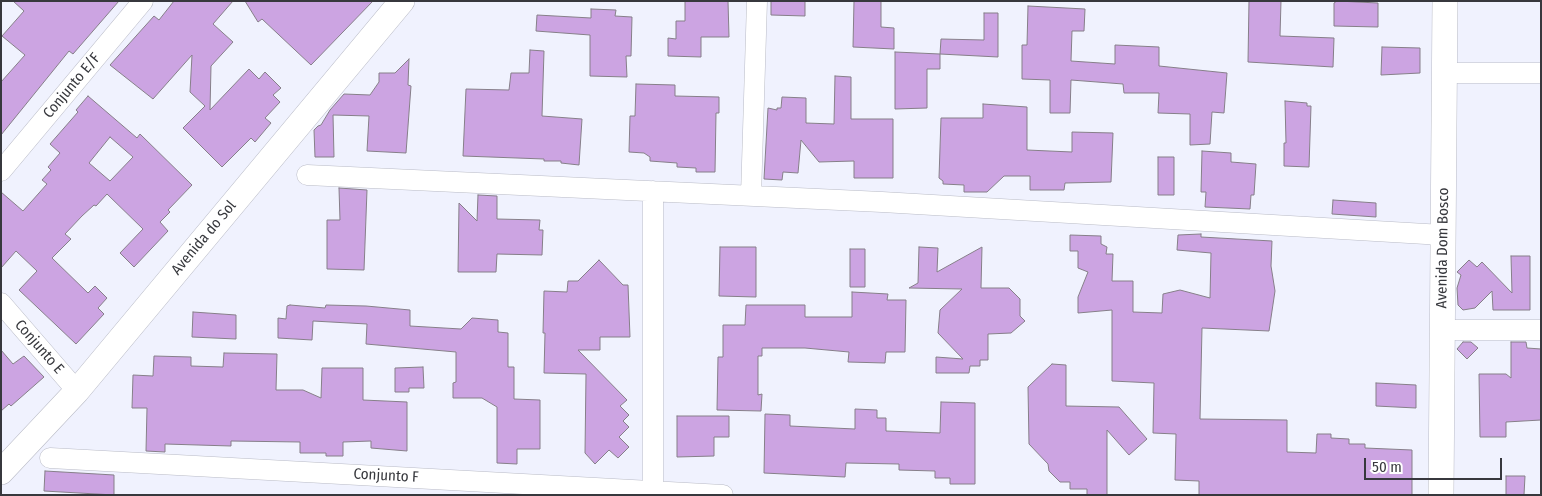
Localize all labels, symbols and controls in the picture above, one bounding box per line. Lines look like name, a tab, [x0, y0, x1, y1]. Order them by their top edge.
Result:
street label: Conjunto E/F	[40, 50, 104, 122]
street label: Avenida Dom Bosco	[1433, 187, 1453, 309]
street label: Avenida do Sol	[168, 197, 240, 279]
street label: Conjunto E	[11, 316, 67, 378]
scale bar	[1367, 448, 1504, 480]
text: 50 m	[1372, 458, 1402, 476]
street label: Conjunto F	[353, 465, 419, 487]

